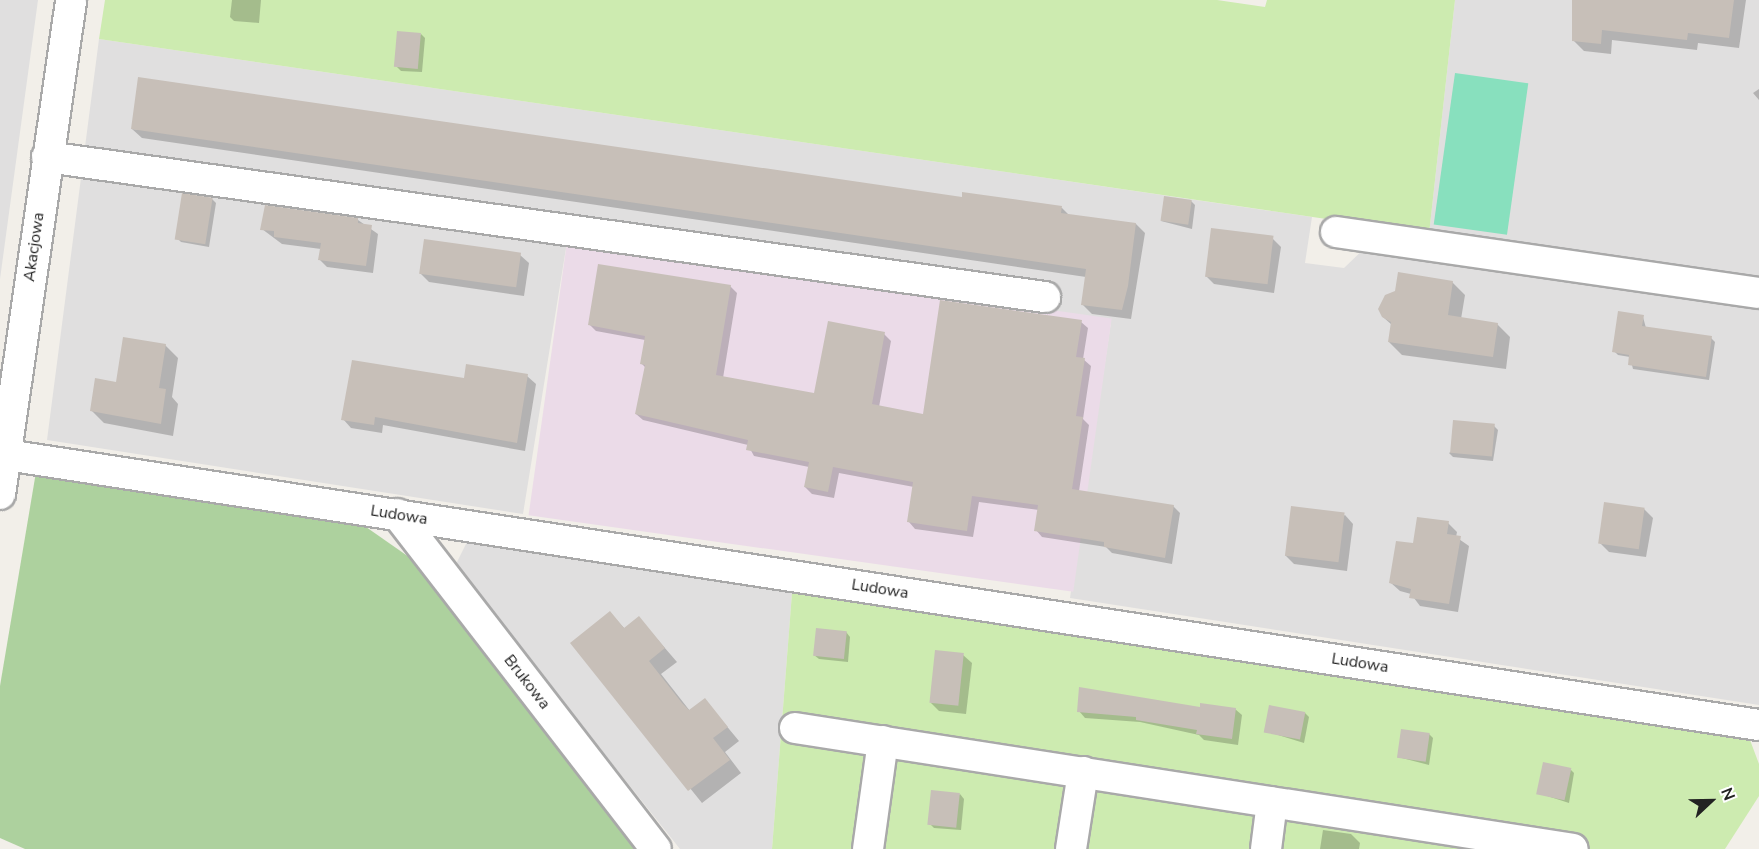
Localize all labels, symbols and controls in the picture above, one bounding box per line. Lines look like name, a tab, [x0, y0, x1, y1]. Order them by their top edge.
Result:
street label: Akacjowa	[20, 211, 48, 283]
street label: Ludowa	[369, 501, 429, 529]
street label: Ludowa	[850, 575, 910, 603]
street label: Ludowa	[1330, 649, 1390, 677]
street label: Brukowa	[500, 651, 554, 713]
north arrow	[1681, 771, 1741, 831]
text: N	[1715, 785, 1740, 804]

